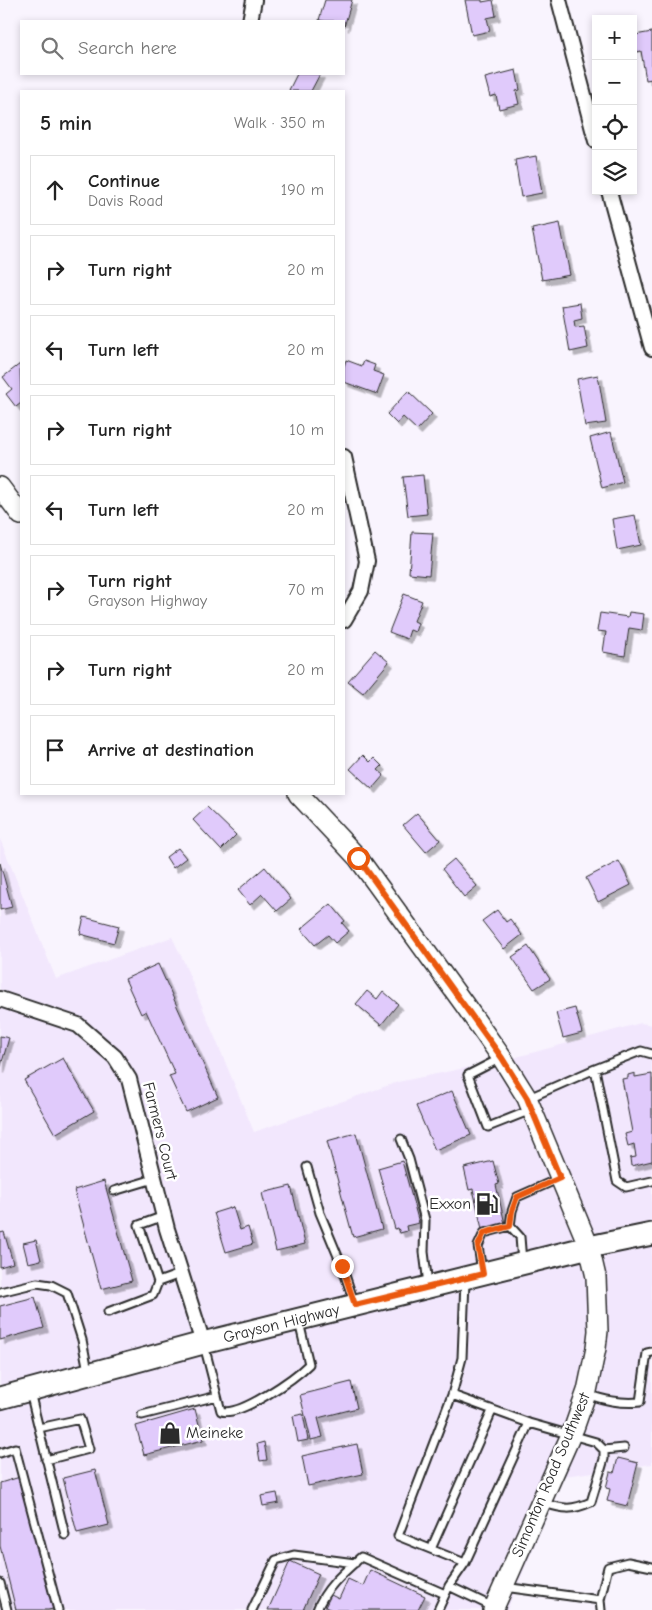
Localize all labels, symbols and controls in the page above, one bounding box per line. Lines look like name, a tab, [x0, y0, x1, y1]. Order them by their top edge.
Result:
map controls	[592, 15, 637, 195]
button: +	[592, 15, 637, 60]
search box	[20, 20, 345, 75]
icon: search	[38, 34, 66, 62]
text: Search here	[78, 37, 177, 59]
button: −	[592, 60, 637, 105]
button: locate	[592, 105, 637, 150]
text: 5 min	[40, 111, 92, 135]
text: Walk · 350 m	[234, 114, 325, 132]
button: layers	[592, 150, 637, 195]
text: Continue	[88, 170, 160, 192]
icon: ahead	[41, 176, 69, 204]
text: 190 m	[281, 181, 324, 199]
text: Davis Road	[88, 192, 163, 210]
icon: right	[41, 256, 69, 284]
text: Turn right	[88, 259, 172, 281]
text: 20 m	[287, 261, 324, 279]
icon: left	[41, 336, 69, 364]
text: Turn left	[88, 339, 159, 361]
text: 20 m	[287, 341, 324, 359]
icon: right	[41, 416, 69, 444]
text: Turn right	[88, 419, 172, 441]
text: 10 m	[289, 421, 324, 439]
icon: left	[41, 496, 69, 524]
text: Turn left	[88, 499, 159, 521]
text: 20 m	[287, 501, 324, 519]
text: Turn right	[88, 570, 172, 592]
icon: right	[41, 576, 69, 604]
text: 70 m	[288, 581, 324, 599]
text: Grayson Highway	[88, 592, 207, 610]
icon: right	[41, 656, 69, 684]
text: Turn right	[88, 659, 172, 681]
text: 20 m	[287, 661, 324, 679]
icon: arrive	[41, 736, 69, 764]
text: Arrive at destination	[88, 739, 254, 761]
route start	[347, 847, 370, 870]
street label: Farmers Court	[139, 1080, 181, 1182]
fuel station icon: Exxon	[474, 1191, 500, 1217]
place label: Exxon	[429, 1195, 471, 1213]
route end	[331, 1255, 354, 1278]
street label: Grayson Highway	[221, 1300, 342, 1347]
street label: Simonton Road Southwest	[508, 1390, 594, 1560]
shop icon: Meineke	[157, 1420, 183, 1446]
place label: Meineke	[186, 1424, 243, 1442]

